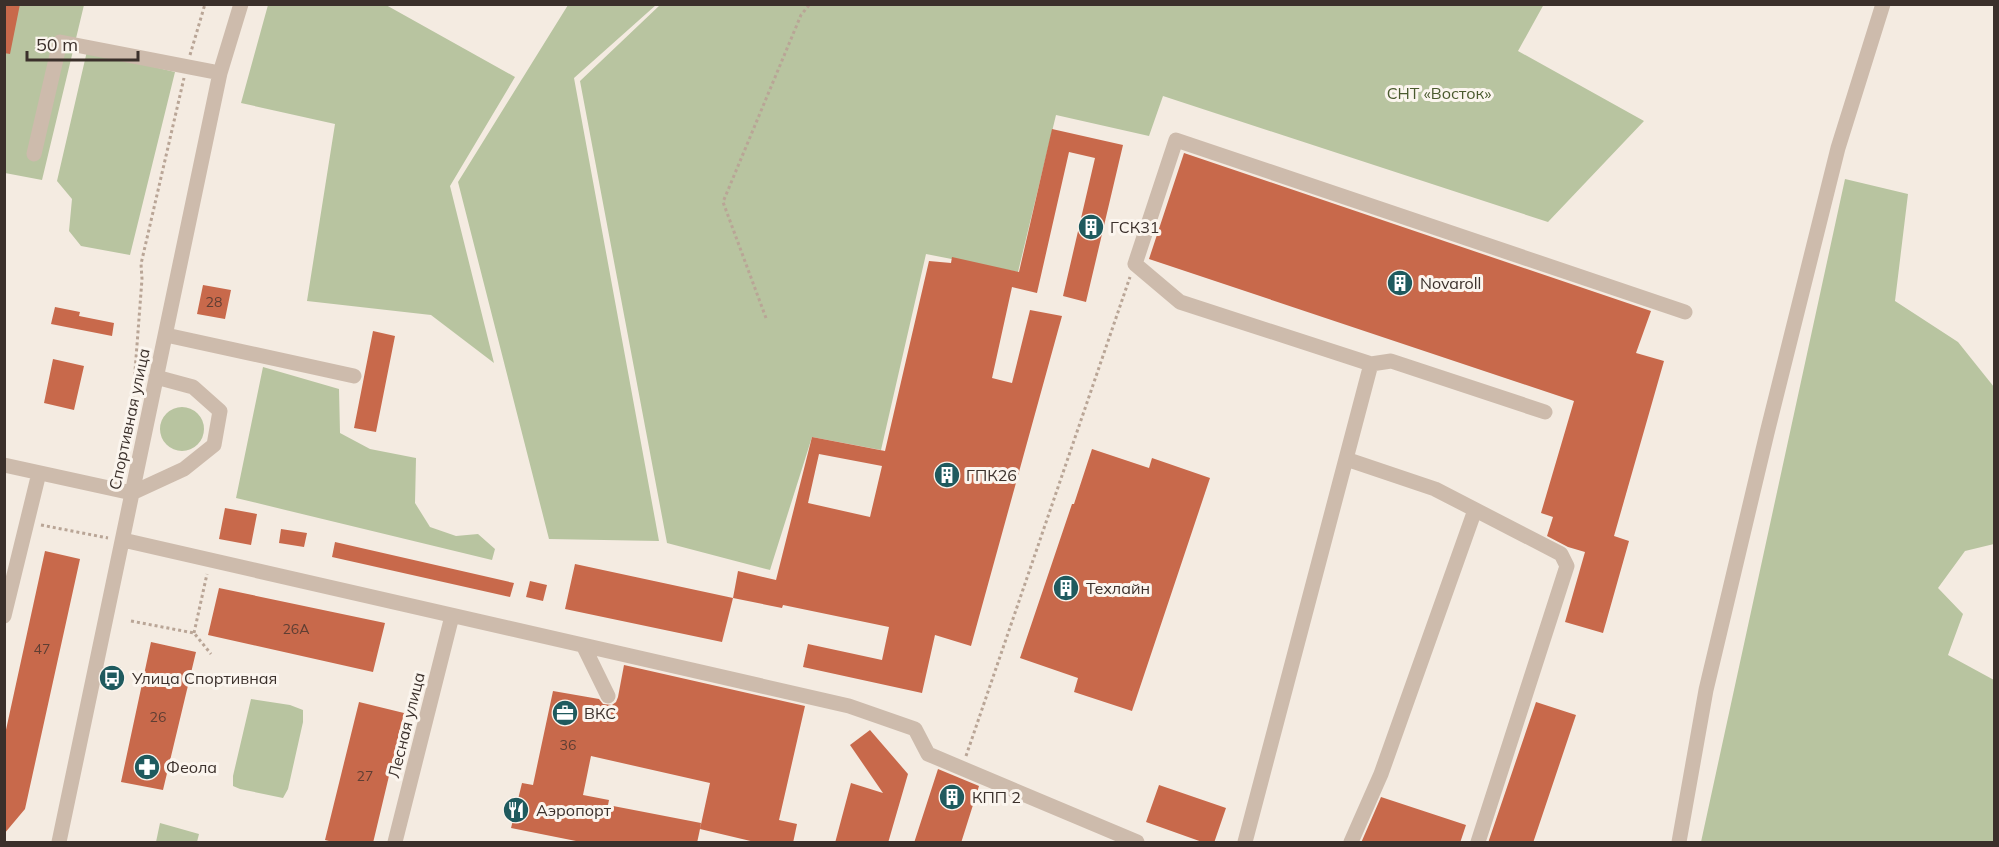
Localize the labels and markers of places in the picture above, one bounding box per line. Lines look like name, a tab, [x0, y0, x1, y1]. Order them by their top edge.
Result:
building icon: ГСК31	[1076, 212, 1106, 242]
place label: ГСК31	[1110, 217, 1159, 237]
building icon: Novaroll	[1385, 268, 1415, 298]
place label: Novaroll	[1420, 273, 1481, 293]
building icon: ГПК26	[932, 460, 962, 490]
place label: ГПК26	[966, 465, 1017, 485]
building icon: Техлайн	[1051, 573, 1081, 603]
place label: Техлайн	[1086, 578, 1150, 598]
bus stop icon: Улица Спортивная	[97, 663, 127, 693]
place label: Улица Спортивная	[131, 668, 277, 688]
office icon: ВКС	[550, 698, 580, 728]
place label: ВКС	[584, 703, 616, 723]
pharmacy icon: Феола	[132, 752, 162, 782]
place label: Феола	[166, 757, 217, 777]
building icon: КПП 2	[937, 782, 967, 812]
place label: КПП 2	[972, 787, 1021, 807]
restaurant icon: Аэропорт	[501, 795, 531, 825]
place label: Аэропорт	[536, 800, 612, 820]

